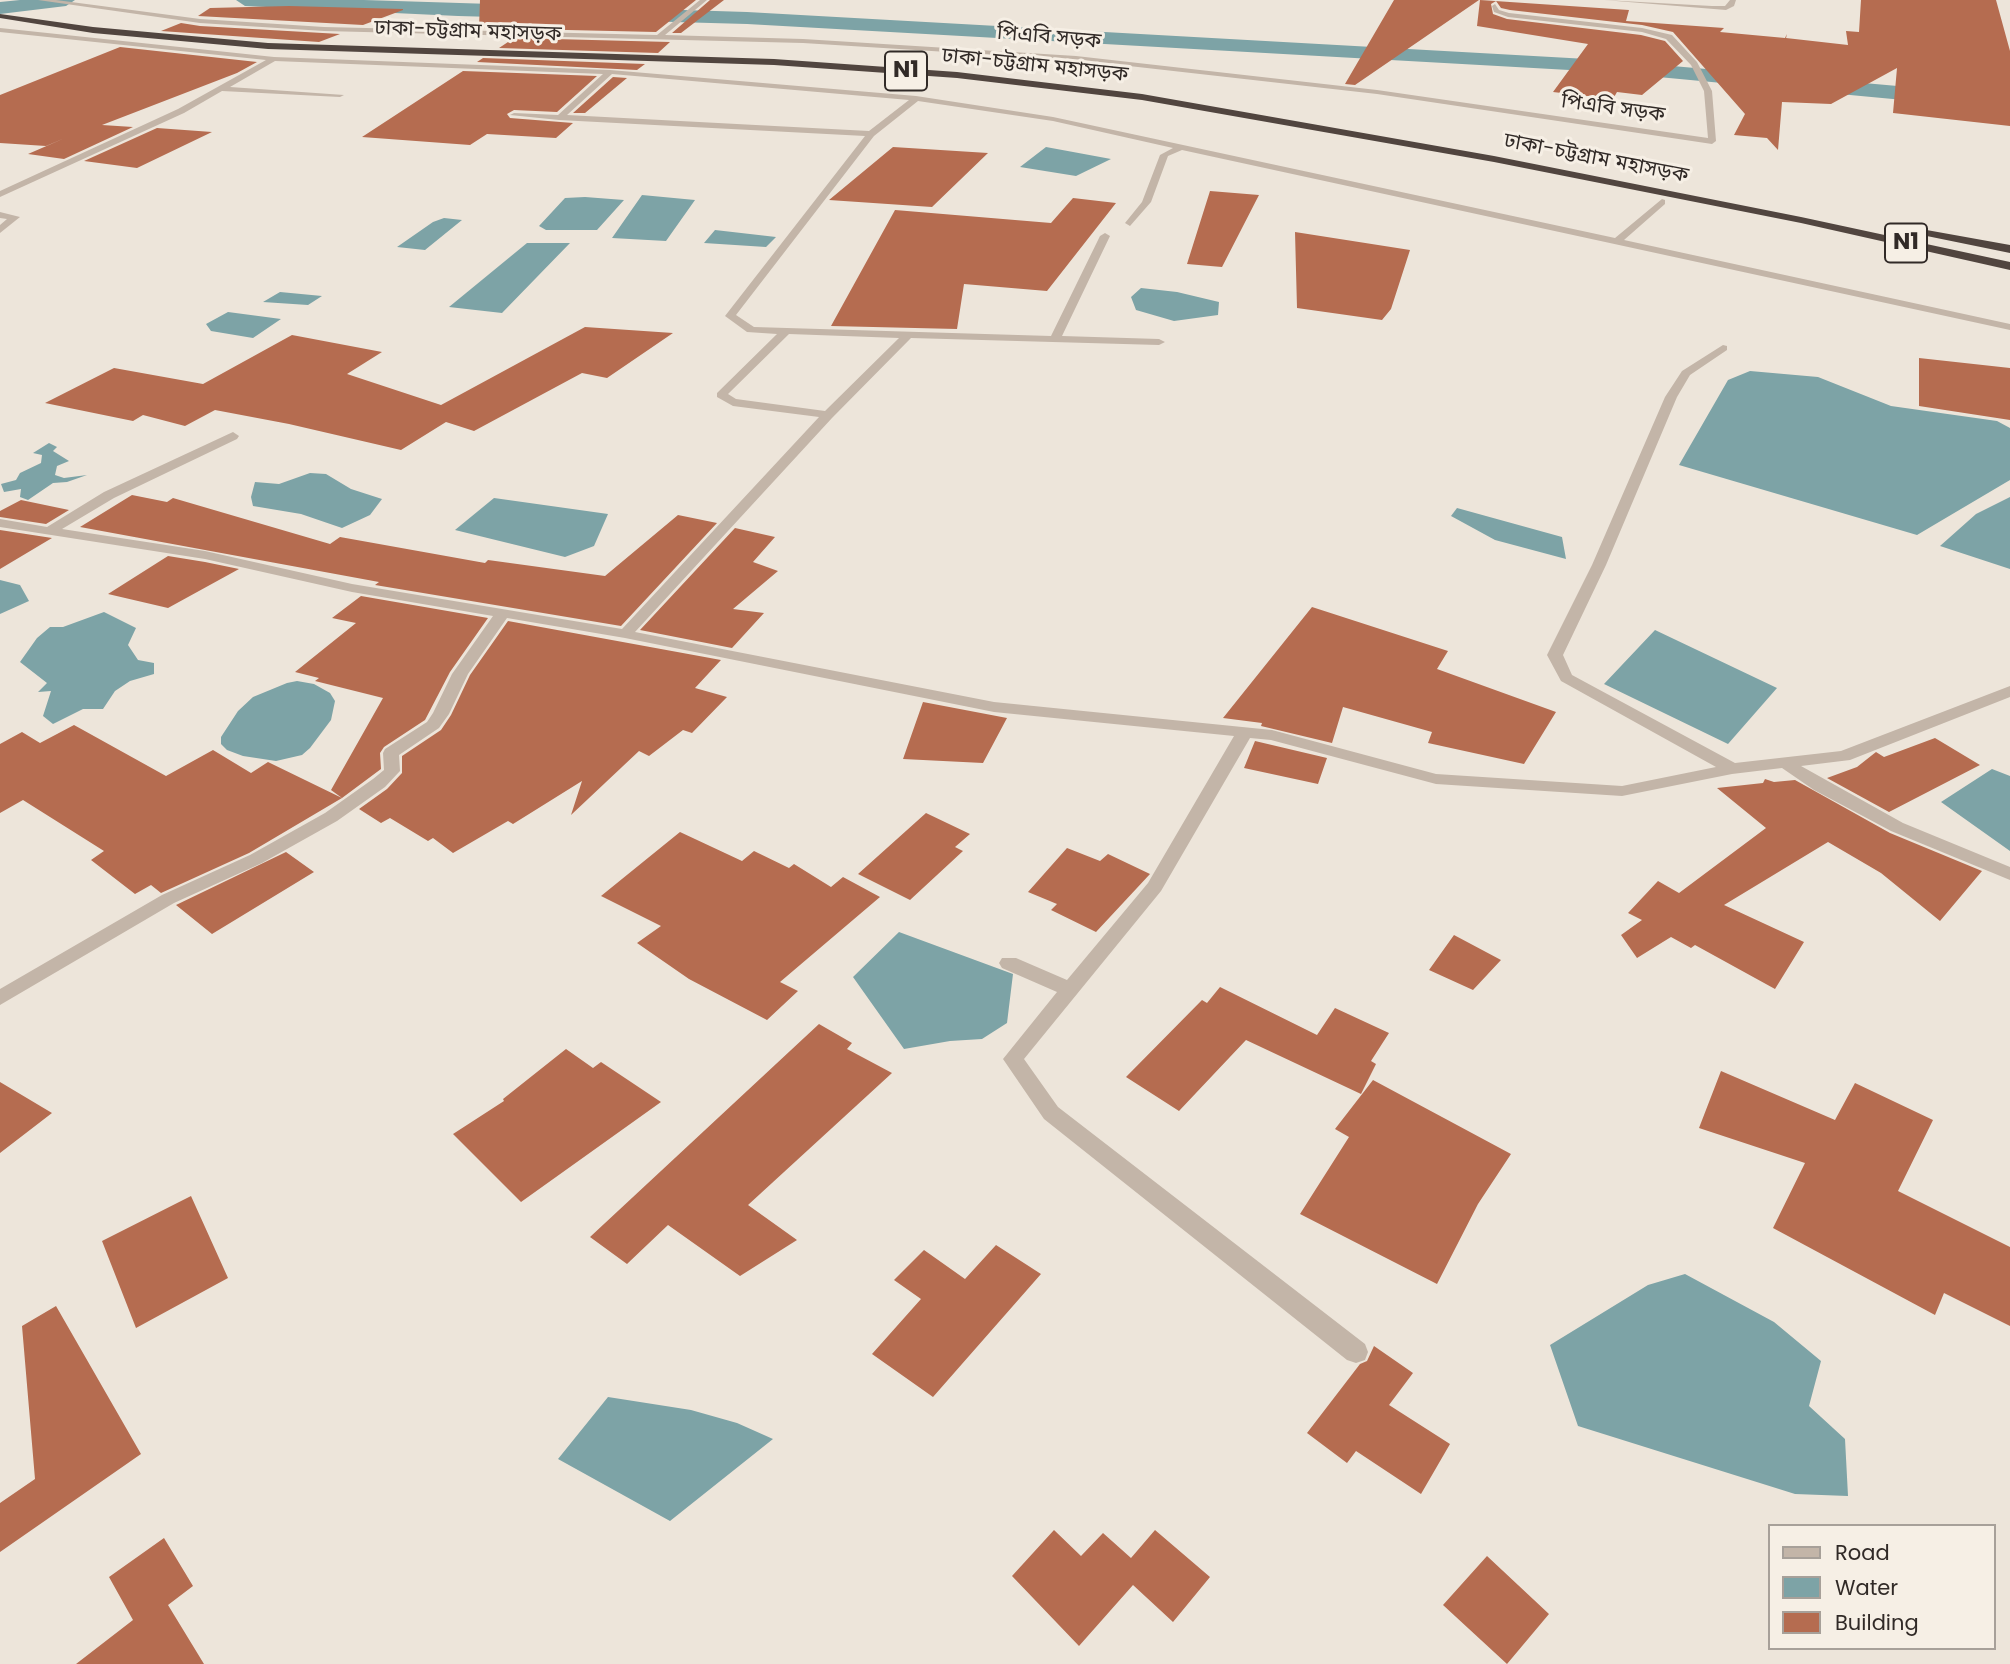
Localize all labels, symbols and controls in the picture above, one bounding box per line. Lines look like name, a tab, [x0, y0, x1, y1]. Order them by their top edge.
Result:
street label: ঢাকা-চট্টগ্রাম মহাসড়ক	[374, 16, 562, 48]
street label: পিএবি সড়ক	[996, 21, 1102, 55]
street label: ঢাকা-চট্টগ্রাম মহাসড়ক	[940, 44, 1130, 88]
road number: N1	[885, 52, 927, 90]
street label: পিএবি সড়ক	[1559, 89, 1667, 129]
street label: ঢাকা-চট্টগ্রাম মহাসড়ক	[1502, 129, 1690, 189]
road number: N1	[1885, 224, 1927, 262]
legend	[1769, 1524, 1996, 1650]
text: Road	[1835, 1538, 1890, 1567]
text: Water	[1835, 1573, 1898, 1602]
text: Building	[1835, 1608, 1919, 1637]

